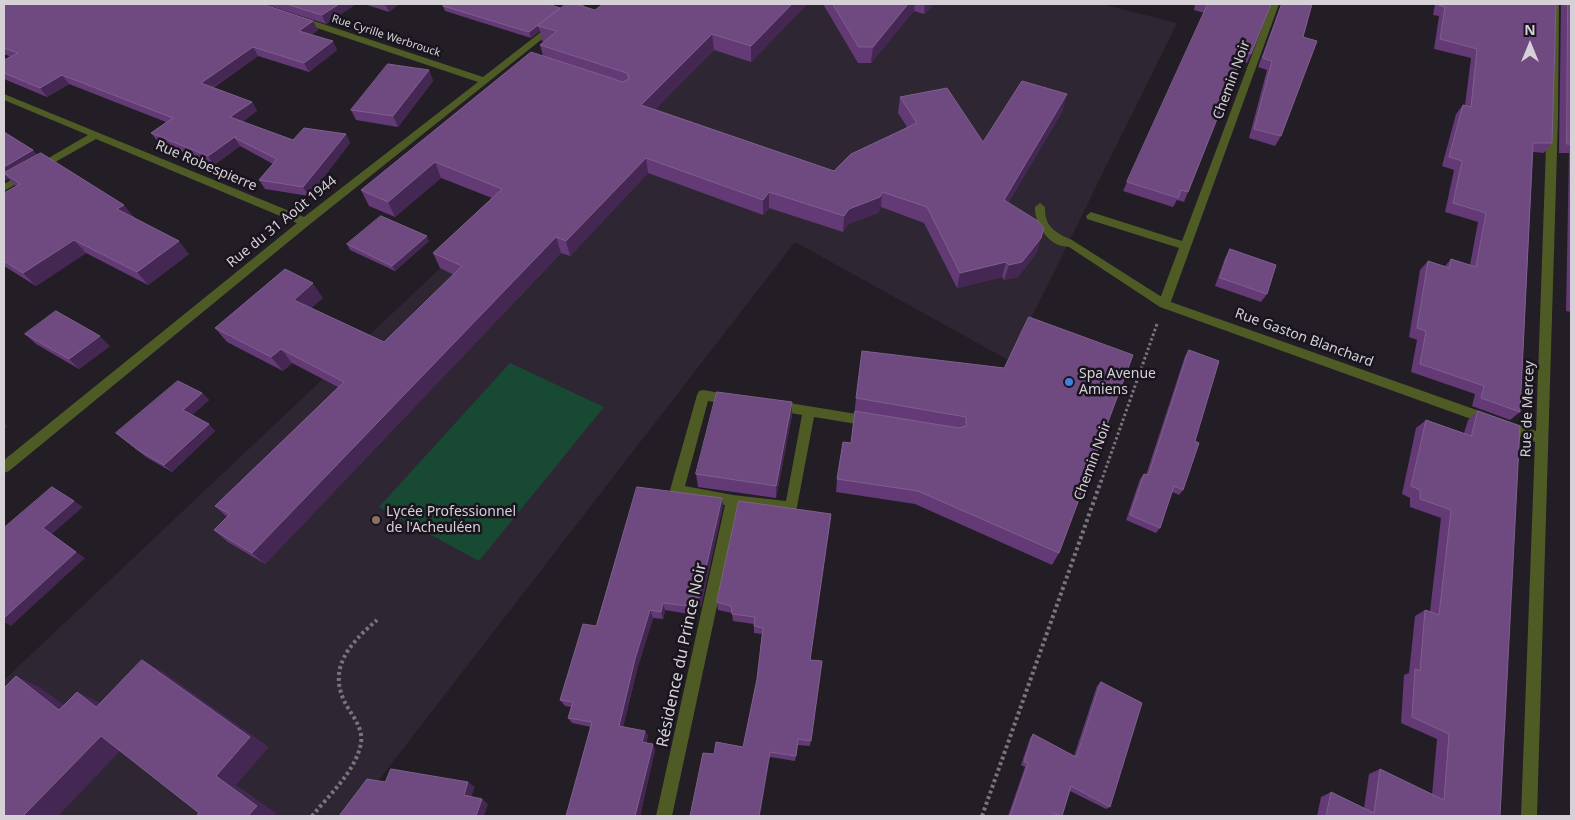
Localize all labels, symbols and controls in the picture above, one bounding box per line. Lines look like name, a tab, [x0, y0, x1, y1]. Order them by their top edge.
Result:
street label: Rue Cyrille Werbrouck	[330, 12, 442, 60]
north arrow	[1505, 20, 1555, 70]
text: N	[1524, 20, 1536, 39]
street label: Chemin Noir	[1210, 38, 1254, 122]
street label: Rue Robespierre	[153, 137, 259, 195]
street label: Rue du 31 Août 1944	[224, 173, 340, 271]
street label: Rue Gaston Blanchard	[1233, 305, 1375, 371]
street label: Rue de Mercey	[1518, 360, 1538, 458]
place label: Spa Avenue Amiens	[1079, 366, 1156, 398]
marker: Spa Avenue Amiens	[1063, 376, 1075, 388]
street label: Chemin Noir	[1071, 419, 1115, 503]
place label: Lycée Professionnel de l'Acheuléen	[386, 504, 516, 536]
marker: Lycée Professionnel de l'Acheuléen	[370, 514, 382, 526]
street label: Résidence du Prince Noir	[653, 561, 711, 749]

